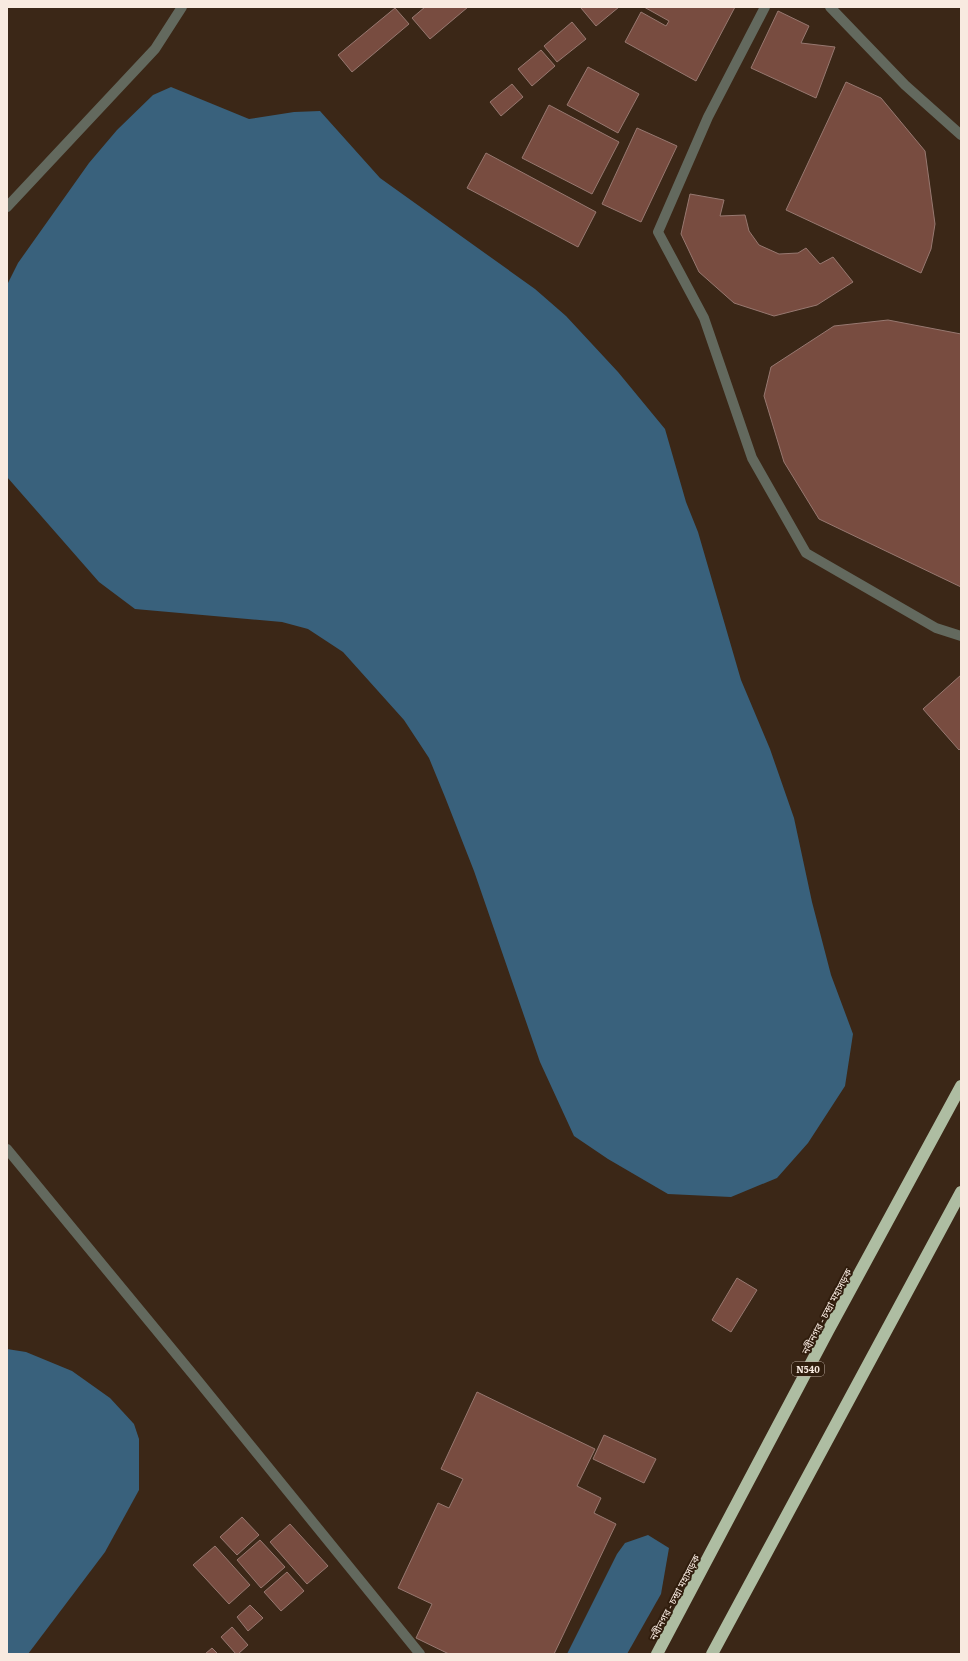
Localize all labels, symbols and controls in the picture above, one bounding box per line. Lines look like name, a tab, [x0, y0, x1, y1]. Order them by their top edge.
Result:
street label: নবীনগর - চন্দ্রা মহাসড়ক	[797, 1265, 855, 1357]
road number: N540	[792, 1362, 824, 1376]
street label: নবীনগর - চন্দ্রা মহাসড়ক	[645, 1551, 703, 1643]

